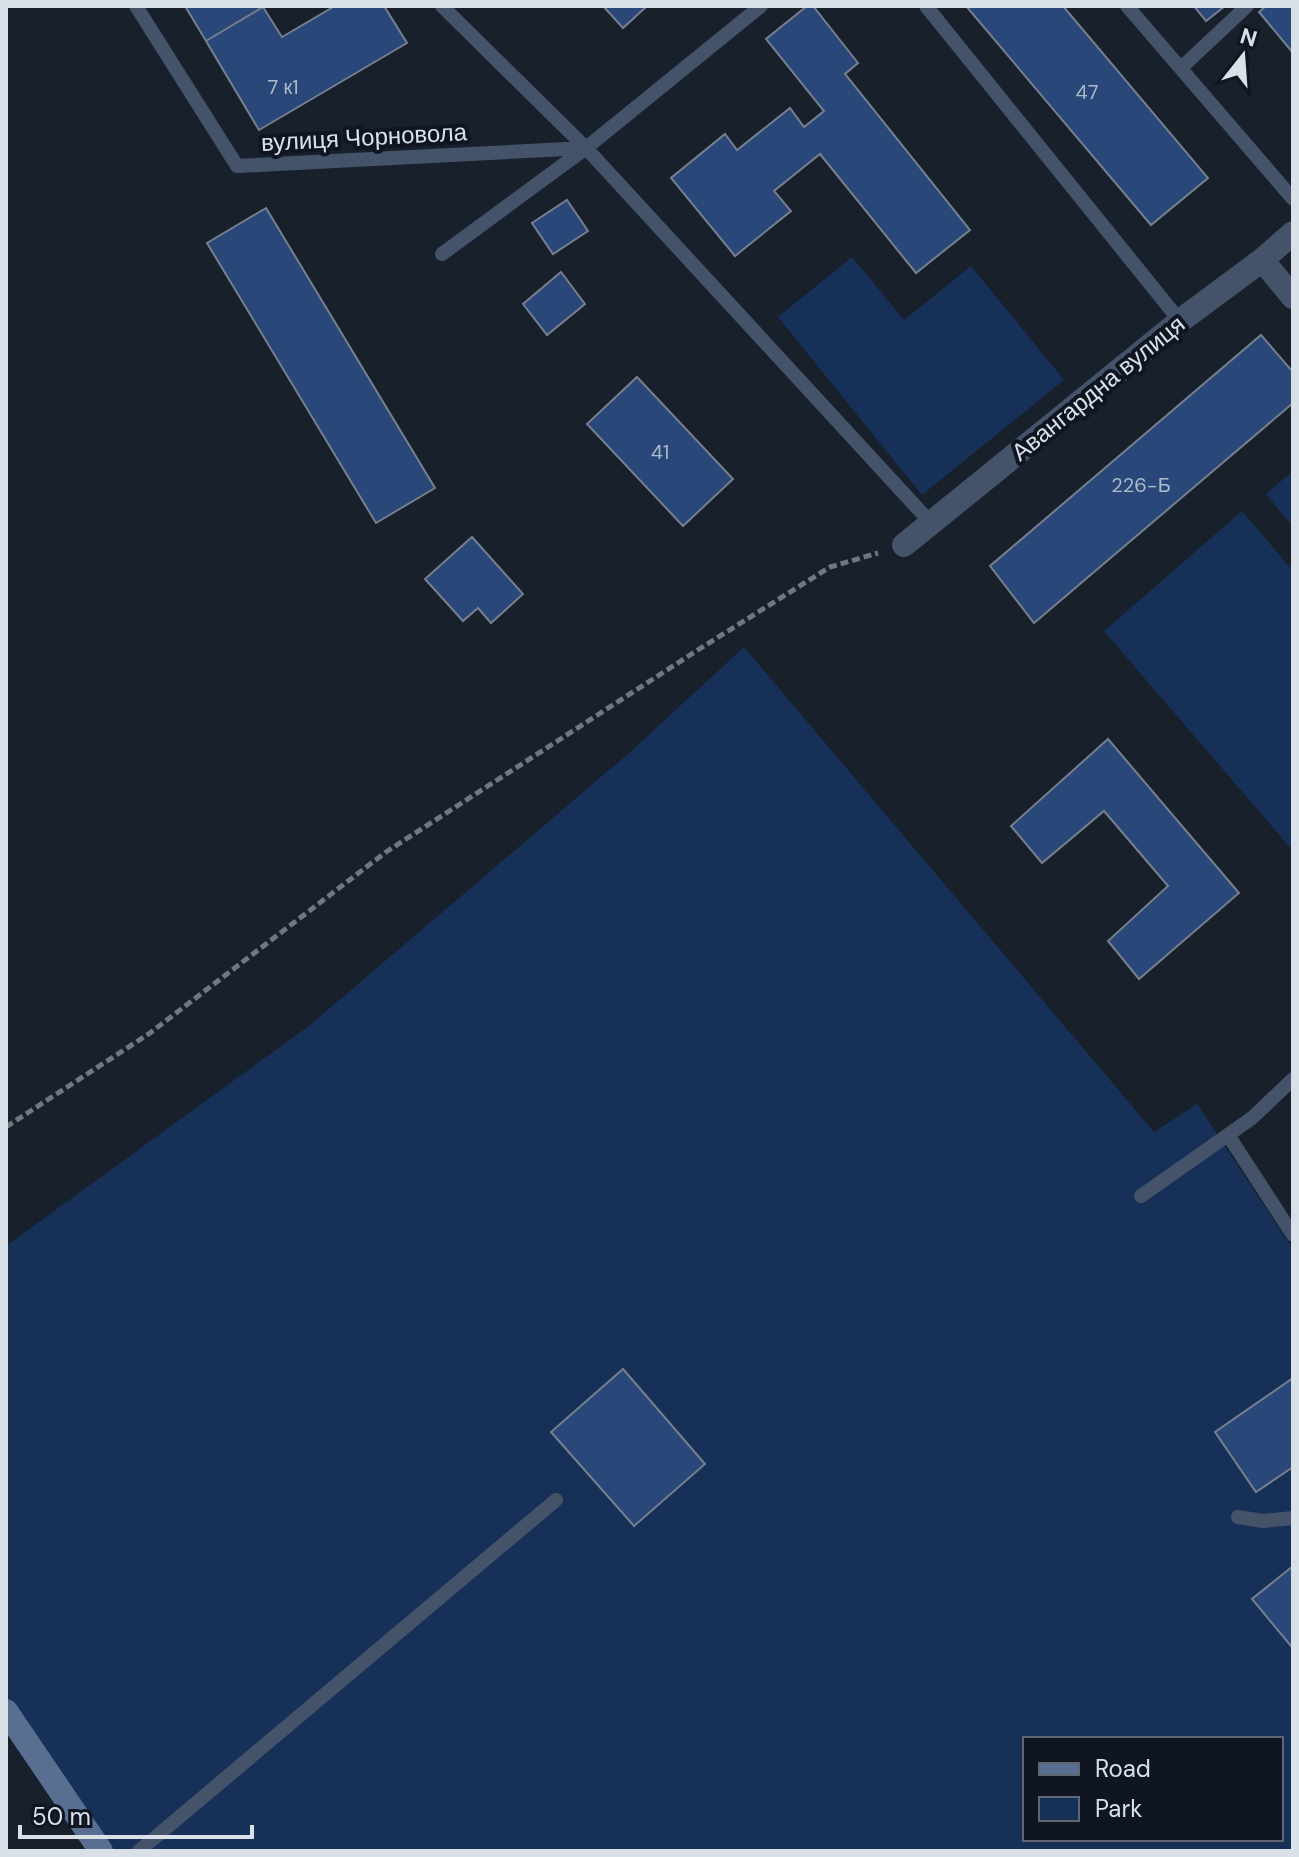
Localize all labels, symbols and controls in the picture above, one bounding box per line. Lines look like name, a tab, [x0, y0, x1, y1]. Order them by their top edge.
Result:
north arrow	[1203, 16, 1283, 96]
text: N	[1237, 21, 1261, 54]
house number: 7 к1	[268, 74, 299, 100]
house number: 47	[1076, 79, 1098, 105]
street label: вулиця Чорновола	[260, 116, 468, 158]
street label: Авангардна вулиця	[1005, 309, 1191, 467]
house number: 41	[651, 439, 669, 465]
house number: 226-Б	[1111, 472, 1171, 498]
legend	[1023, 1737, 1283, 1841]
text: Road	[1095, 1753, 1151, 1784]
scale bar	[20, 1789, 252, 1839]
text: Park	[1095, 1793, 1142, 1824]
text: 50 m	[32, 1801, 91, 1832]

